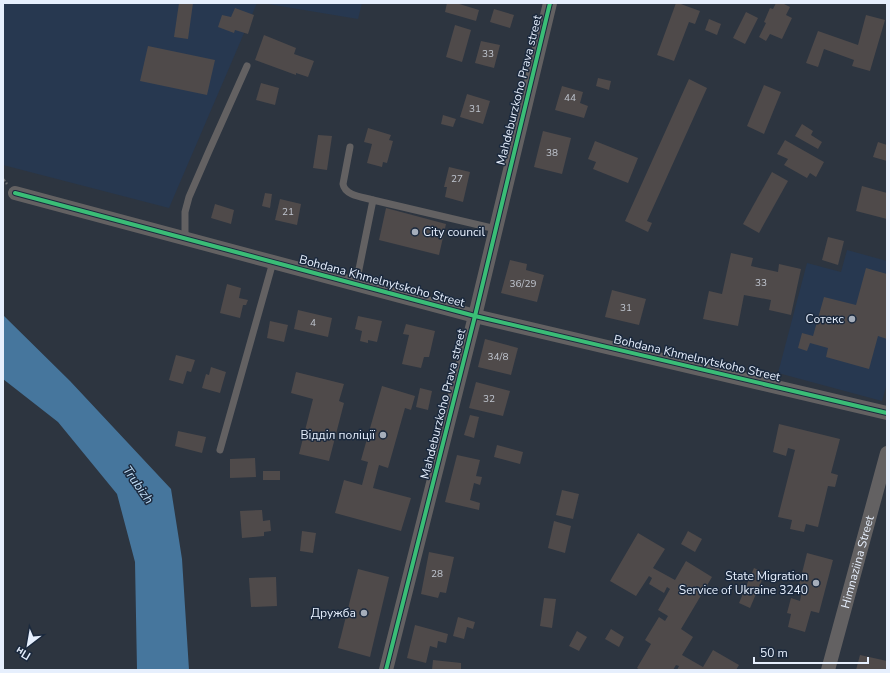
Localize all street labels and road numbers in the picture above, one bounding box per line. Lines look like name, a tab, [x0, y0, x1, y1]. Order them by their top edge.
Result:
street label: Mahdeburzkoho Prava street	[493, 13, 546, 167]
street label: Bohdana Khmelnytskoho Street	[298, 251, 467, 311]
street label: Mahdeburzkoho Prava street	[417, 327, 470, 481]
street label: Bohdana Khmelnytskoho Street	[612, 331, 783, 385]
street label: Himnaziina Street	[837, 513, 878, 610]

